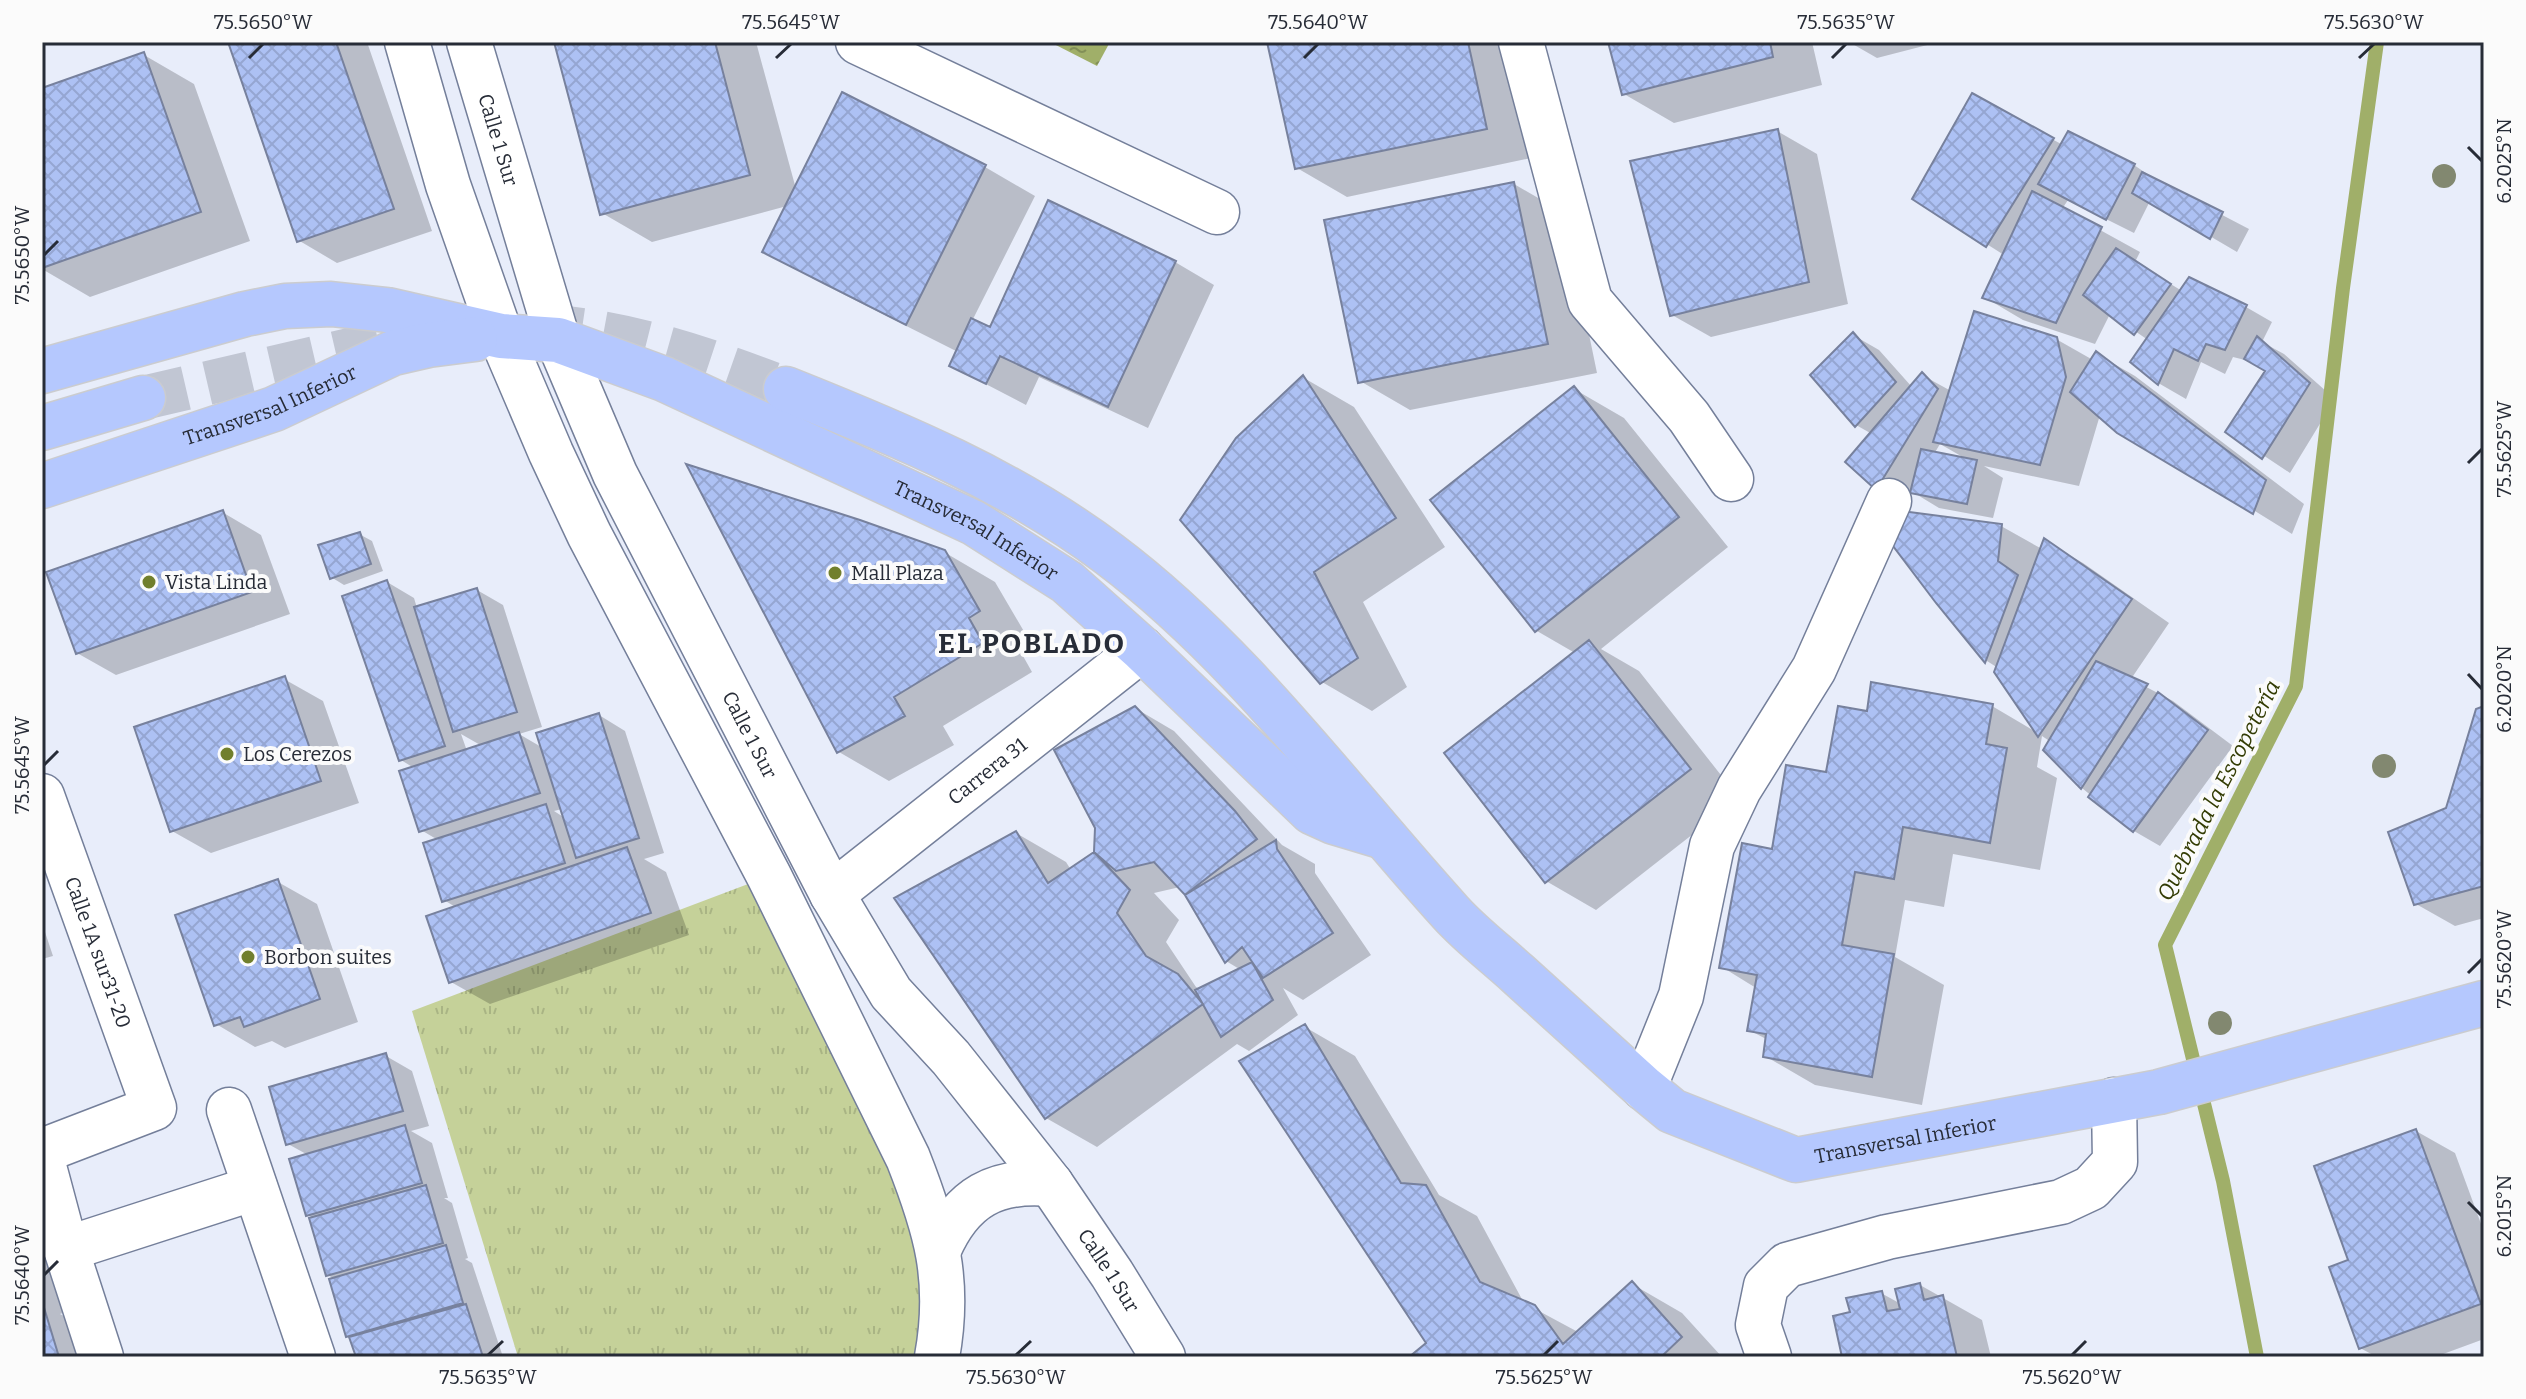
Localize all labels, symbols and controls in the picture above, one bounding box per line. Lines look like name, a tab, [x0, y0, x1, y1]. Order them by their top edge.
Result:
text: 75.5650°W	[214, 10, 313, 34]
text: 75.5645°W	[742, 10, 841, 34]
text: 75.5640°W	[1268, 10, 1369, 34]
text: 75.5635°W	[1797, 10, 1895, 34]
text: 75.5630°W	[2324, 10, 2424, 34]
street label: Calle 1 Sur	[473, 91, 523, 189]
text: 6.2025°N	[2492, 118, 2516, 204]
text: 75.5650°W	[10, 205, 34, 304]
street label: Transversal Inferior	[180, 360, 361, 450]
text: 75.5625°W	[2492, 400, 2516, 497]
street label: Transversal Inferior	[890, 475, 1063, 585]
place label: Mall Plaza	[851, 561, 944, 585]
marker: Mall Plaza	[826, 564, 844, 582]
place label: Vista Linda	[165, 570, 267, 594]
marker: Vista Linda	[140, 573, 158, 591]
district label: EL POBLADO	[938, 627, 1126, 660]
text: 6.2020°N	[2492, 645, 2516, 733]
water label: Quebrada la Escopetería	[2151, 675, 2286, 905]
street label: Calle 1 Sur	[717, 687, 782, 782]
text: 75.5645°W	[10, 715, 34, 814]
street label: Carrera 31	[943, 733, 1032, 810]
place label: Los Cerezos	[243, 742, 352, 766]
marker: Los Cerezos	[218, 745, 236, 763]
street label: Calle 1A sur31-20	[60, 873, 136, 1031]
text: 75.5620°W	[2492, 909, 2516, 1009]
place label: Borbon suites	[264, 945, 392, 969]
marker: Borbon suites	[239, 948, 257, 966]
street label: Transversal Inferior	[1812, 1111, 1998, 1168]
text: 6.2015°N	[2492, 1174, 2516, 1257]
text: 75.5640°W	[10, 1224, 34, 1325]
street label: Calle 1 Sur	[1073, 1224, 1145, 1317]
text: 75.5635°W	[439, 1365, 537, 1389]
text: 75.5630°W	[966, 1365, 1066, 1389]
text: 75.5625°W	[1496, 1365, 1593, 1389]
text: 75.5620°W	[2022, 1365, 2122, 1389]

